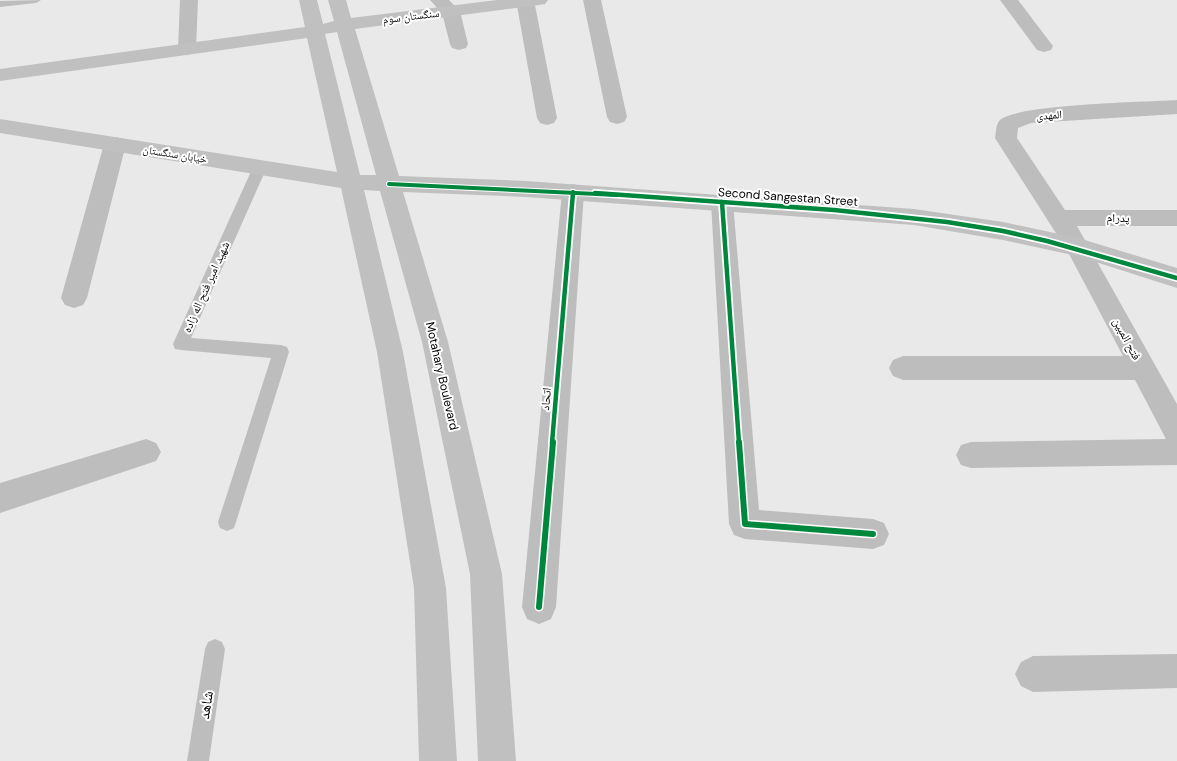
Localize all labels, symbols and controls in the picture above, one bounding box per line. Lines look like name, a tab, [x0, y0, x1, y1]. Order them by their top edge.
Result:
street label: سنگستان سوم	[382, 6, 440, 26]
street label: المهدی	[1036, 107, 1062, 123]
street label: خیابان سنگستان	[142, 142, 208, 166]
street label: Second Sangestan Street	[718, 184, 859, 210]
street label: پدرام	[1106, 210, 1130, 226]
street label: شهید امیر فتح اله زاده	[179, 239, 233, 335]
street label: فتح المبین	[1109, 315, 1145, 363]
street label: Motahary Boulevard	[422, 320, 462, 432]
street label: اتحاد	[537, 387, 555, 411]
street label: شاهد	[194, 689, 218, 721]

